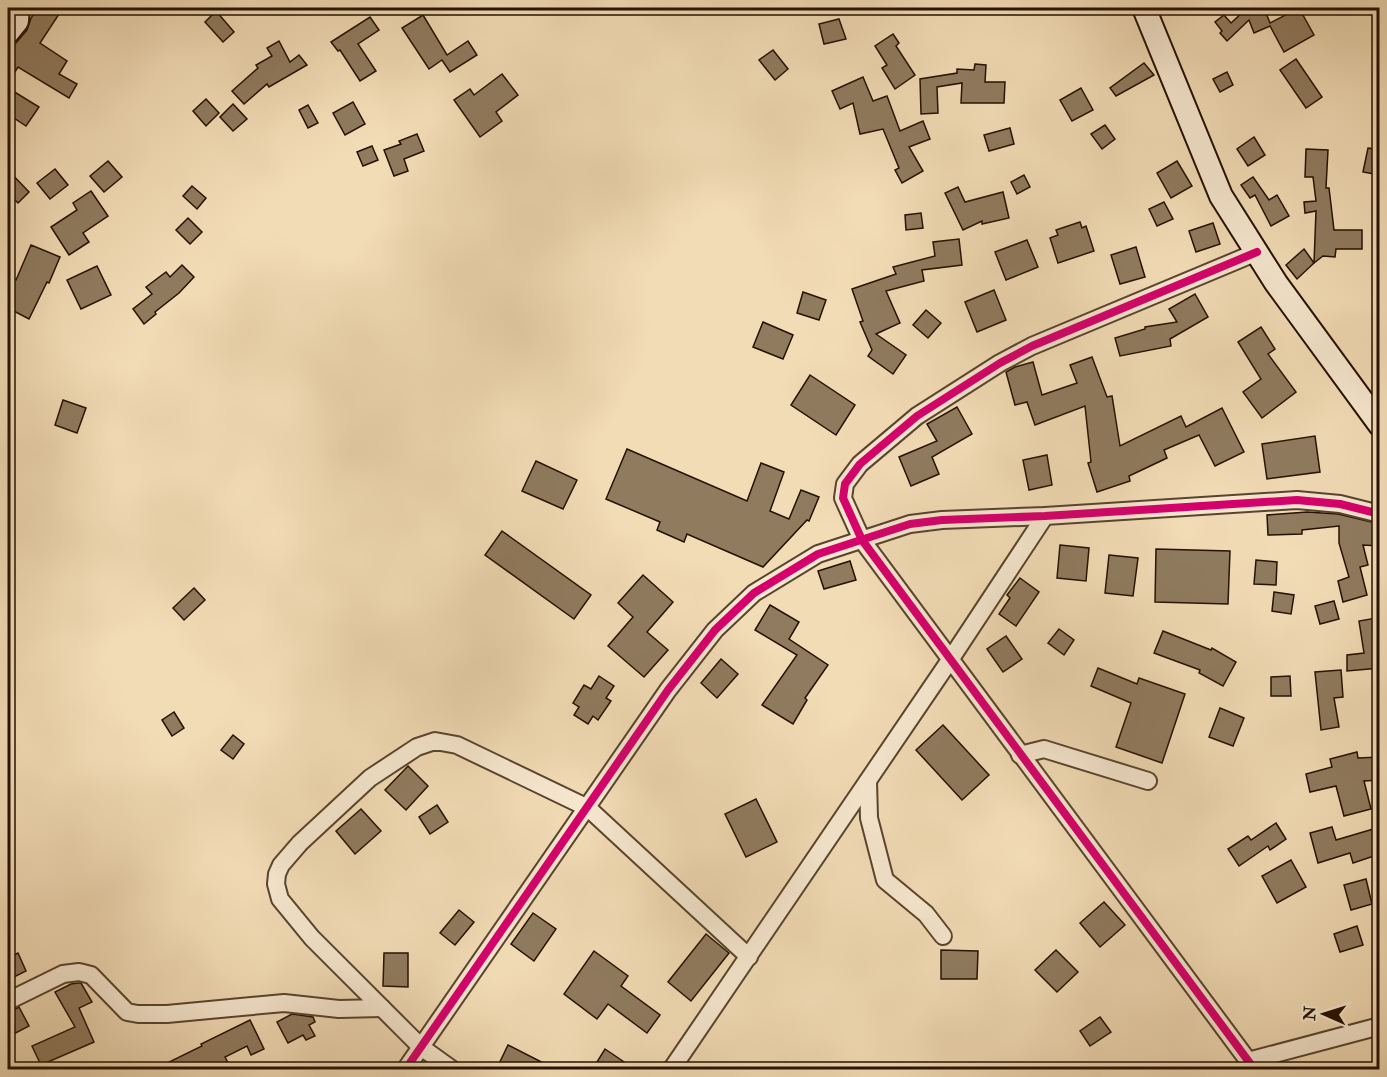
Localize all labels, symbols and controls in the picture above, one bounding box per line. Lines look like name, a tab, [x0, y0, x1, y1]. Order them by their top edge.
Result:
north arrow	[1294, 984, 1354, 1044]
text: N	[1300, 1005, 1320, 1022]

